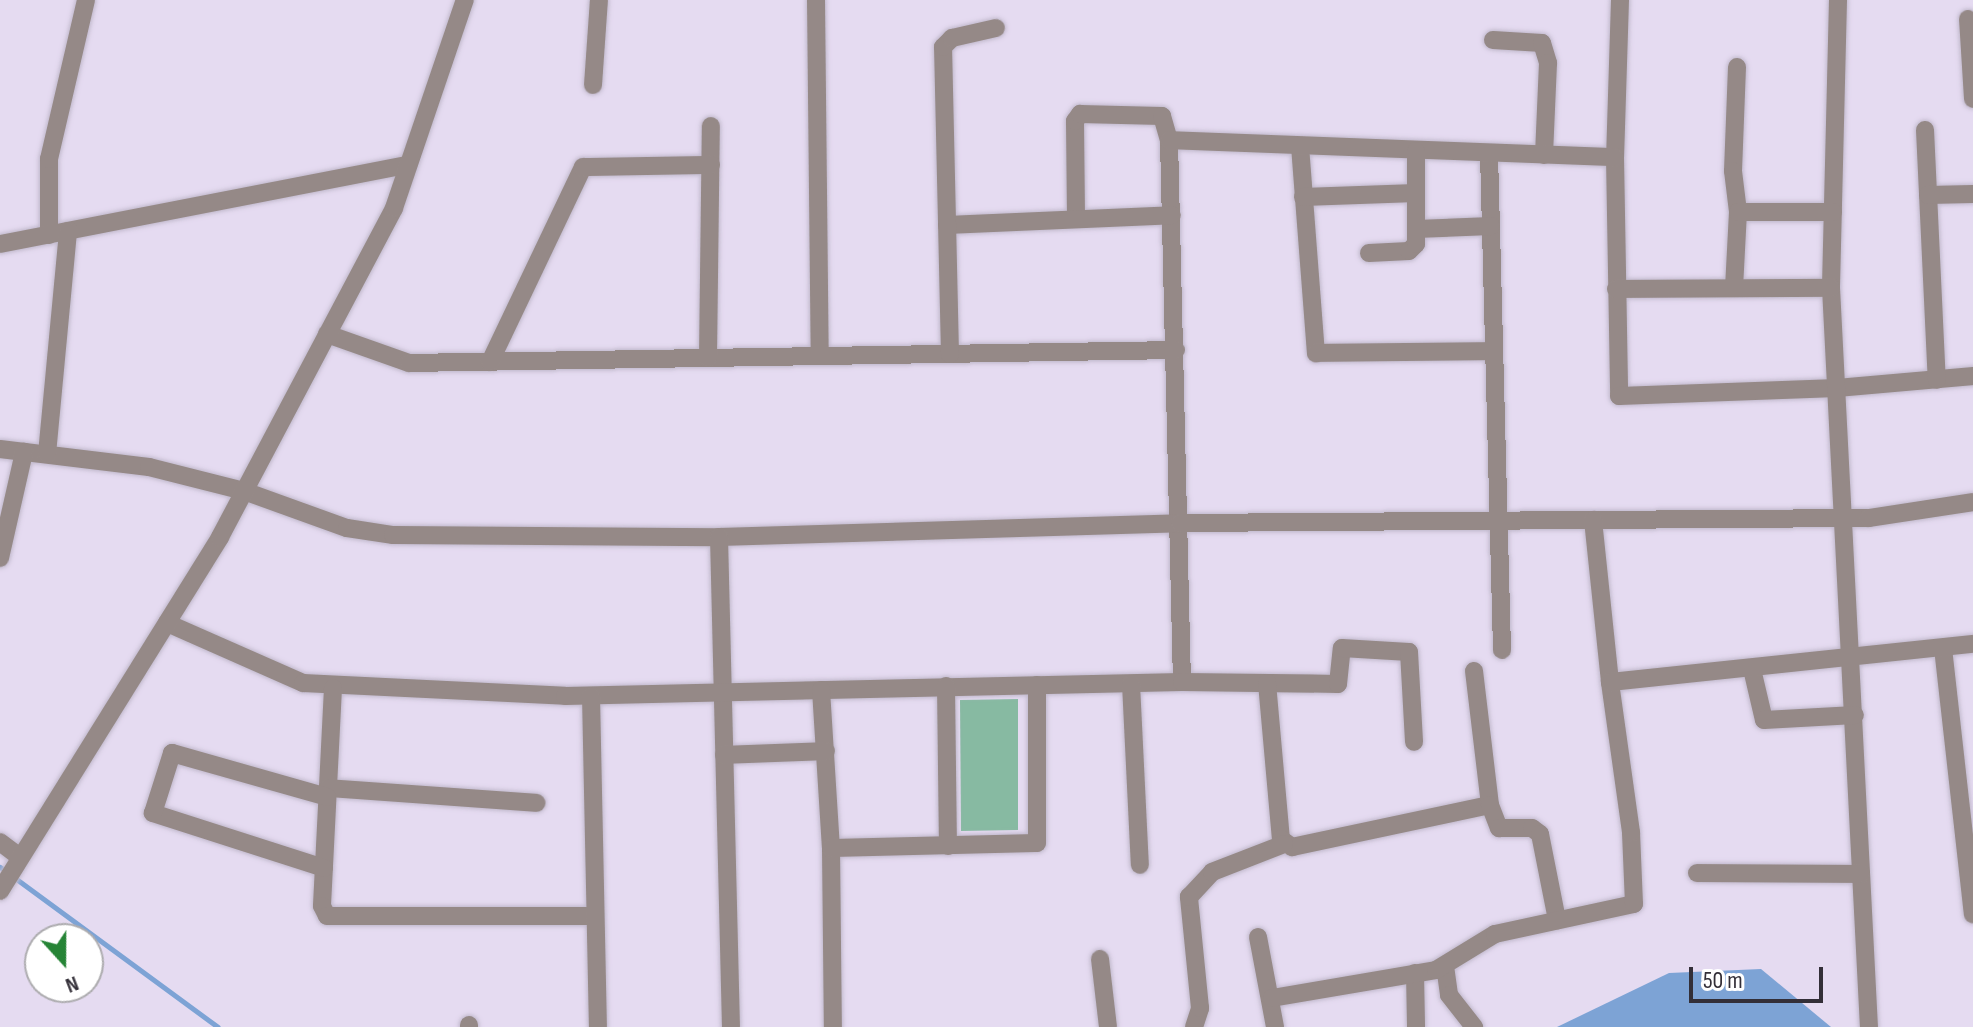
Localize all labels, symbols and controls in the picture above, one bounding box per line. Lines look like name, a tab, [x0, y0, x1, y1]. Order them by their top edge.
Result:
north arrow	[24, 923, 104, 1003]
scale bar	[1693, 951, 1827, 1001]
text: 50 m	[1703, 966, 1743, 995]
text: N	[62, 969, 82, 999]

